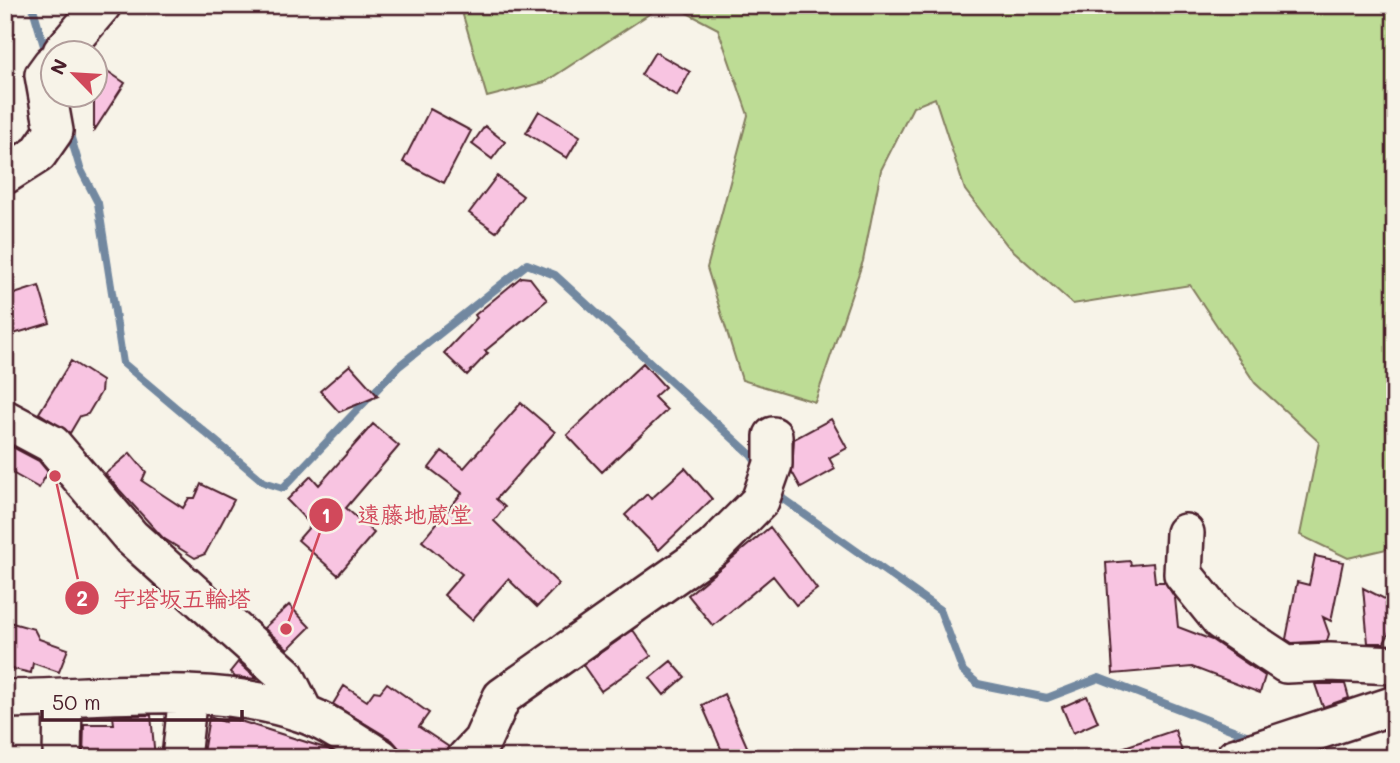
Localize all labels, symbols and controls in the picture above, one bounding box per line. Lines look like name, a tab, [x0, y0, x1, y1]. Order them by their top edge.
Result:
north arrow	[38, 38, 108, 108]
text: N	[44, 55, 73, 78]
callout: 遠藤地蔵堂	[308, 493, 486, 537]
text: 遠藤地蔵堂	[358, 499, 473, 529]
text: 1	[321, 501, 331, 528]
callout: 宇塔坂五輪塔	[64, 576, 265, 620]
text: 宇塔坂五輪塔	[113, 583, 251, 613]
text: 2	[76, 584, 88, 611]
scale bar	[42, 679, 242, 723]
text: 50 m	[52, 688, 101, 715]

